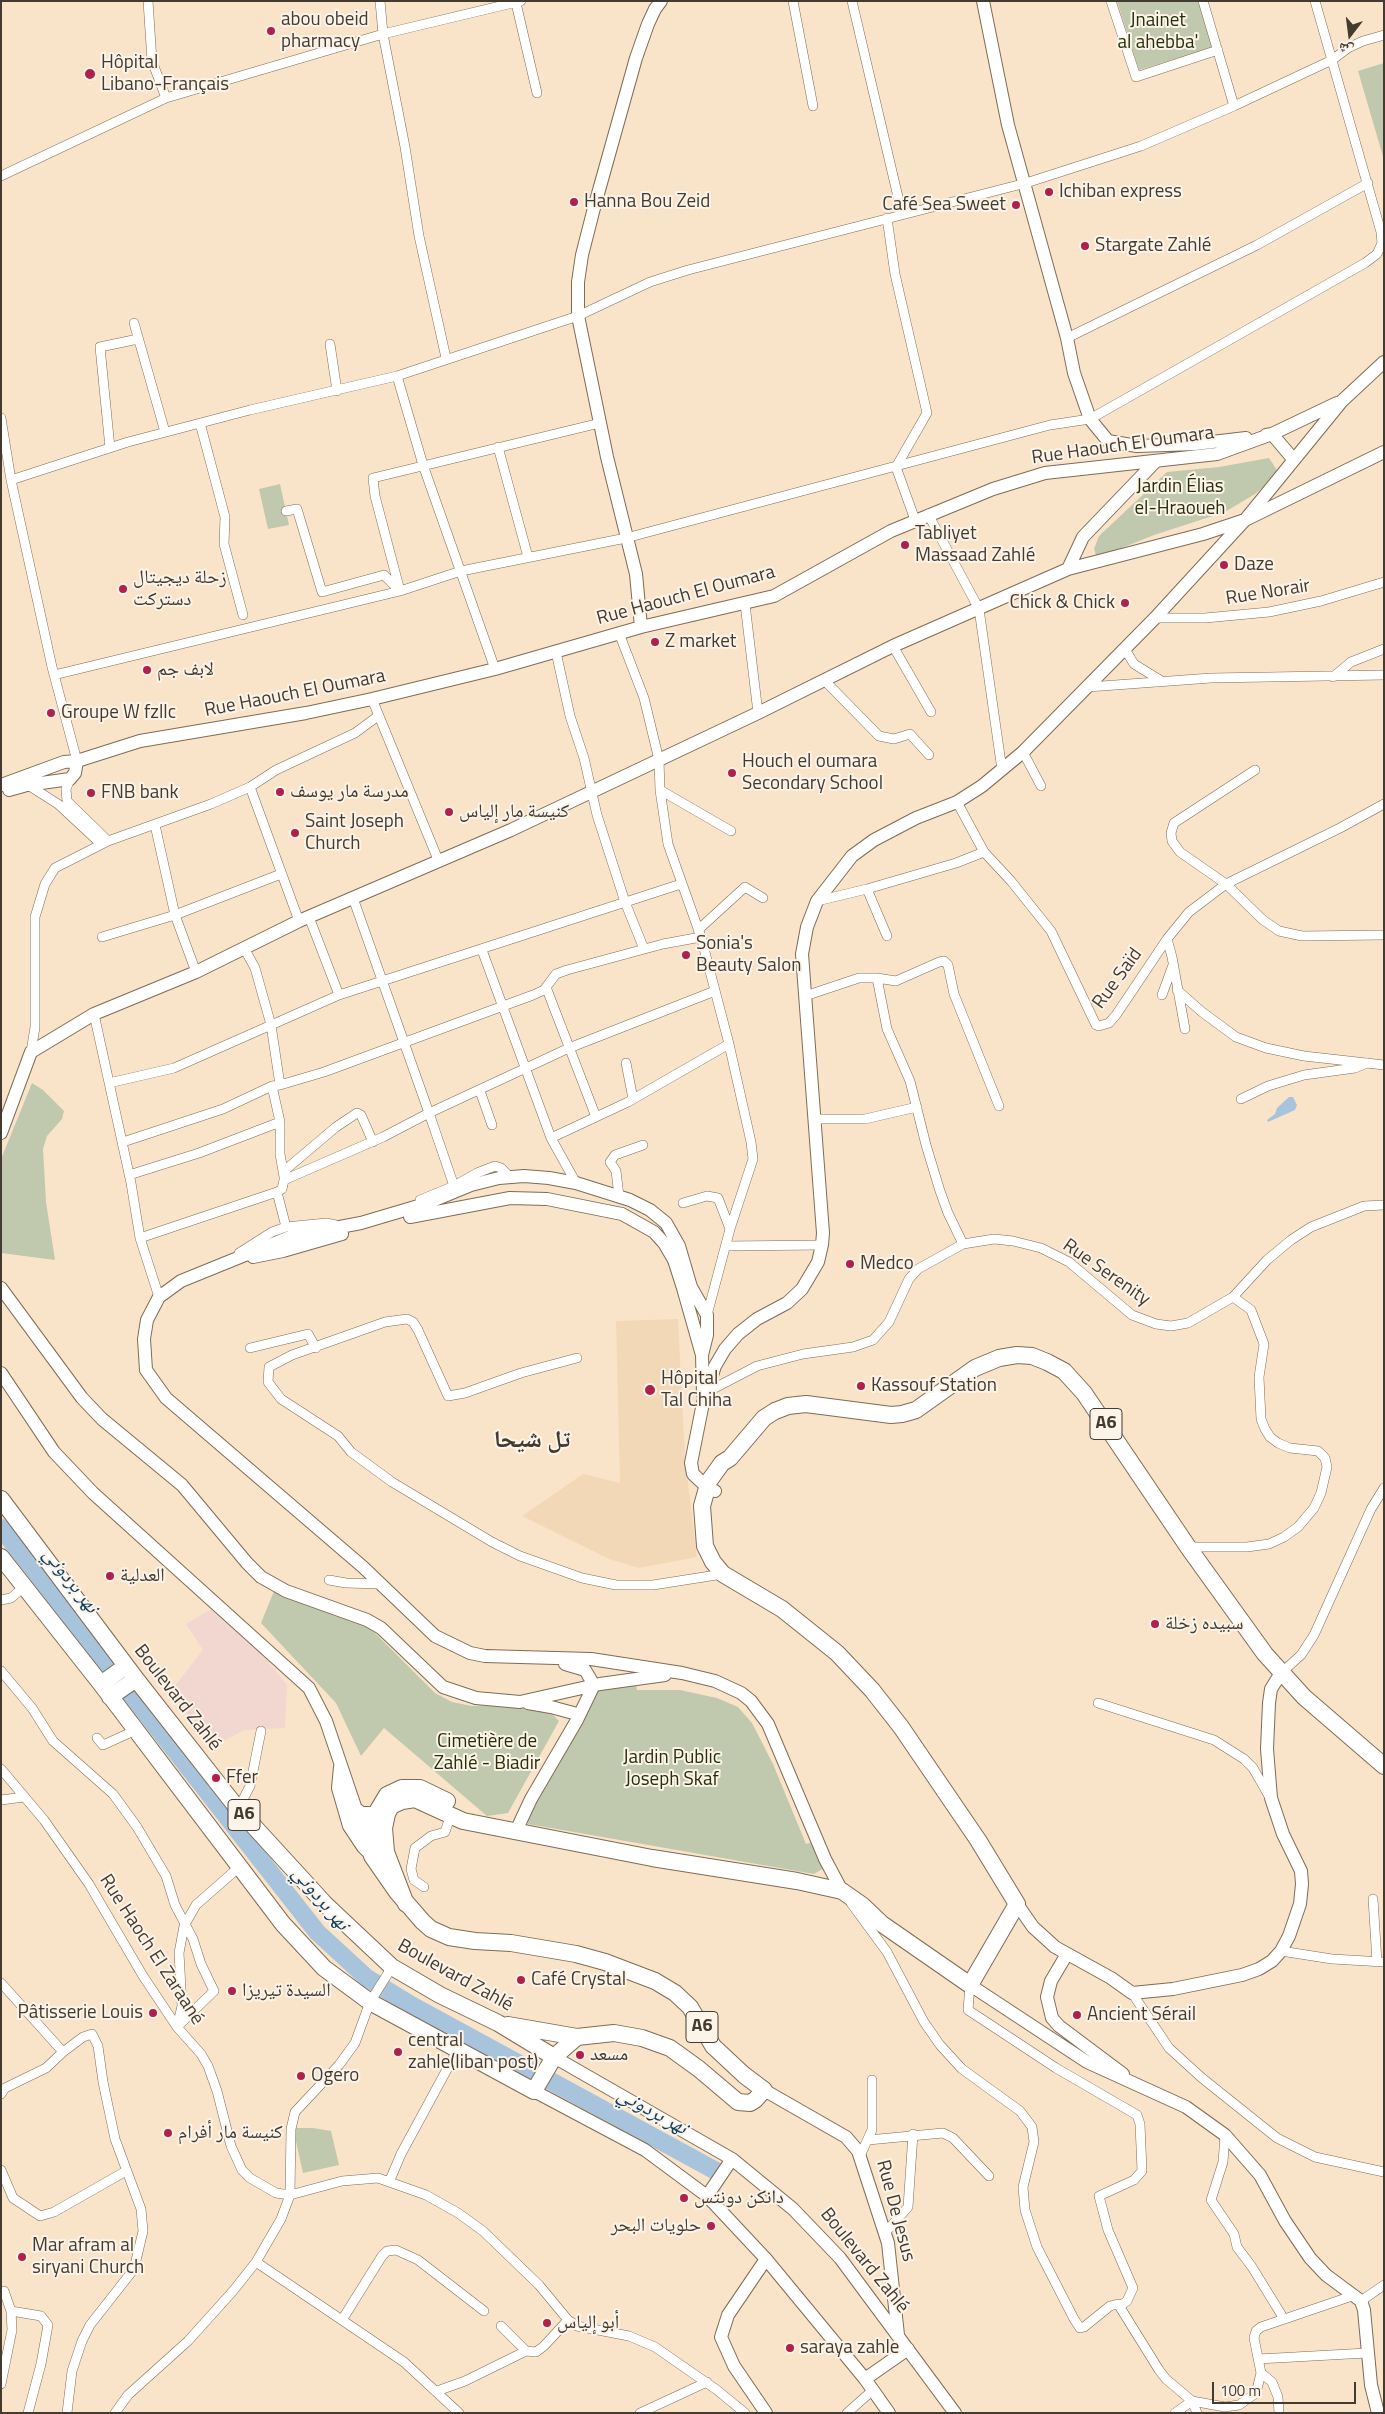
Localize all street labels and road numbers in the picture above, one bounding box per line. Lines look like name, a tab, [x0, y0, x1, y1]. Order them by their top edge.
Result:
street label: Rue Haouch El Oumara	[1030, 422, 1216, 470]
street label: Rue Haouch El Oumara	[594, 561, 778, 631]
street label: Rue Norair	[1224, 575, 1312, 611]
street label: Rue Haouch El Oumara	[203, 665, 387, 723]
street label: Rue Saïd	[1088, 944, 1148, 1014]
street label: Rue Serenity	[1058, 1235, 1154, 1311]
road number: A6	[1090, 1408, 1122, 1440]
street label: Boulevard Zahlé	[128, 1640, 226, 1756]
road number: A6	[228, 1800, 260, 1830]
street label: Rue Haoch El Zaraané	[94, 1871, 208, 2029]
street label: Boulevard Zahlé	[393, 1935, 517, 2017]
road number: A6	[686, 2011, 718, 2042]
street label: Rue De Jesus	[870, 2158, 920, 2264]
street label: Boulevard Zahlé	[815, 2204, 913, 2318]

